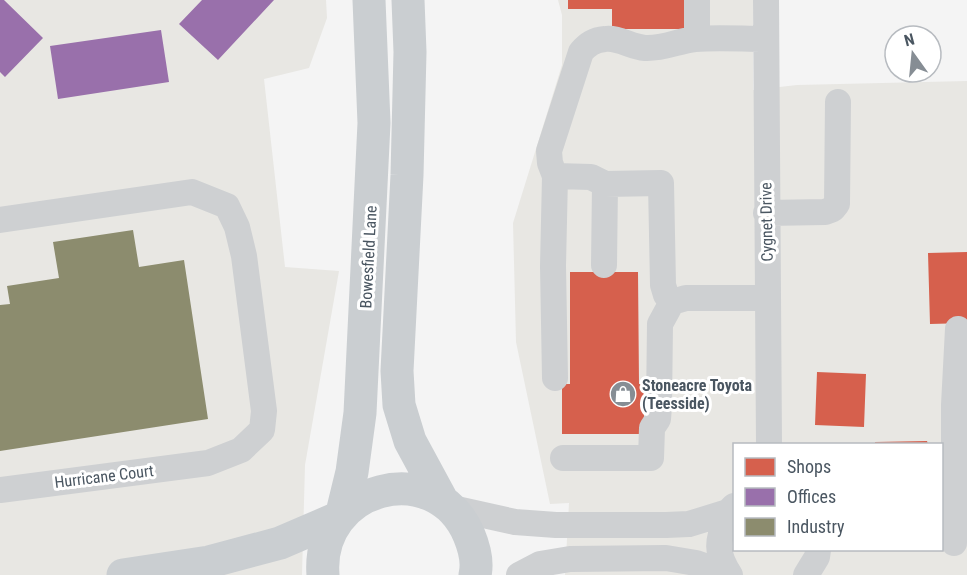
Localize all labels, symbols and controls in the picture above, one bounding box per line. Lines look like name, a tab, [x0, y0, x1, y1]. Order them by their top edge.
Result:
north arrow	[883, 24, 943, 84]
text: N	[902, 30, 916, 50]
street label: Cygnet Drive	[756, 182, 777, 262]
street label: Bowesfield Lane	[356, 205, 381, 309]
place label: Stoneacre Toyota (Teesside)	[642, 376, 753, 413]
shop icon: Stoneacre Toyota (Teesside)	[608, 379, 638, 409]
legend	[733, 443, 943, 551]
text: Shops	[787, 456, 831, 477]
street label: Hurricane Court	[53, 461, 155, 492]
text: Offices	[787, 486, 836, 507]
text: Industry	[787, 516, 845, 537]

